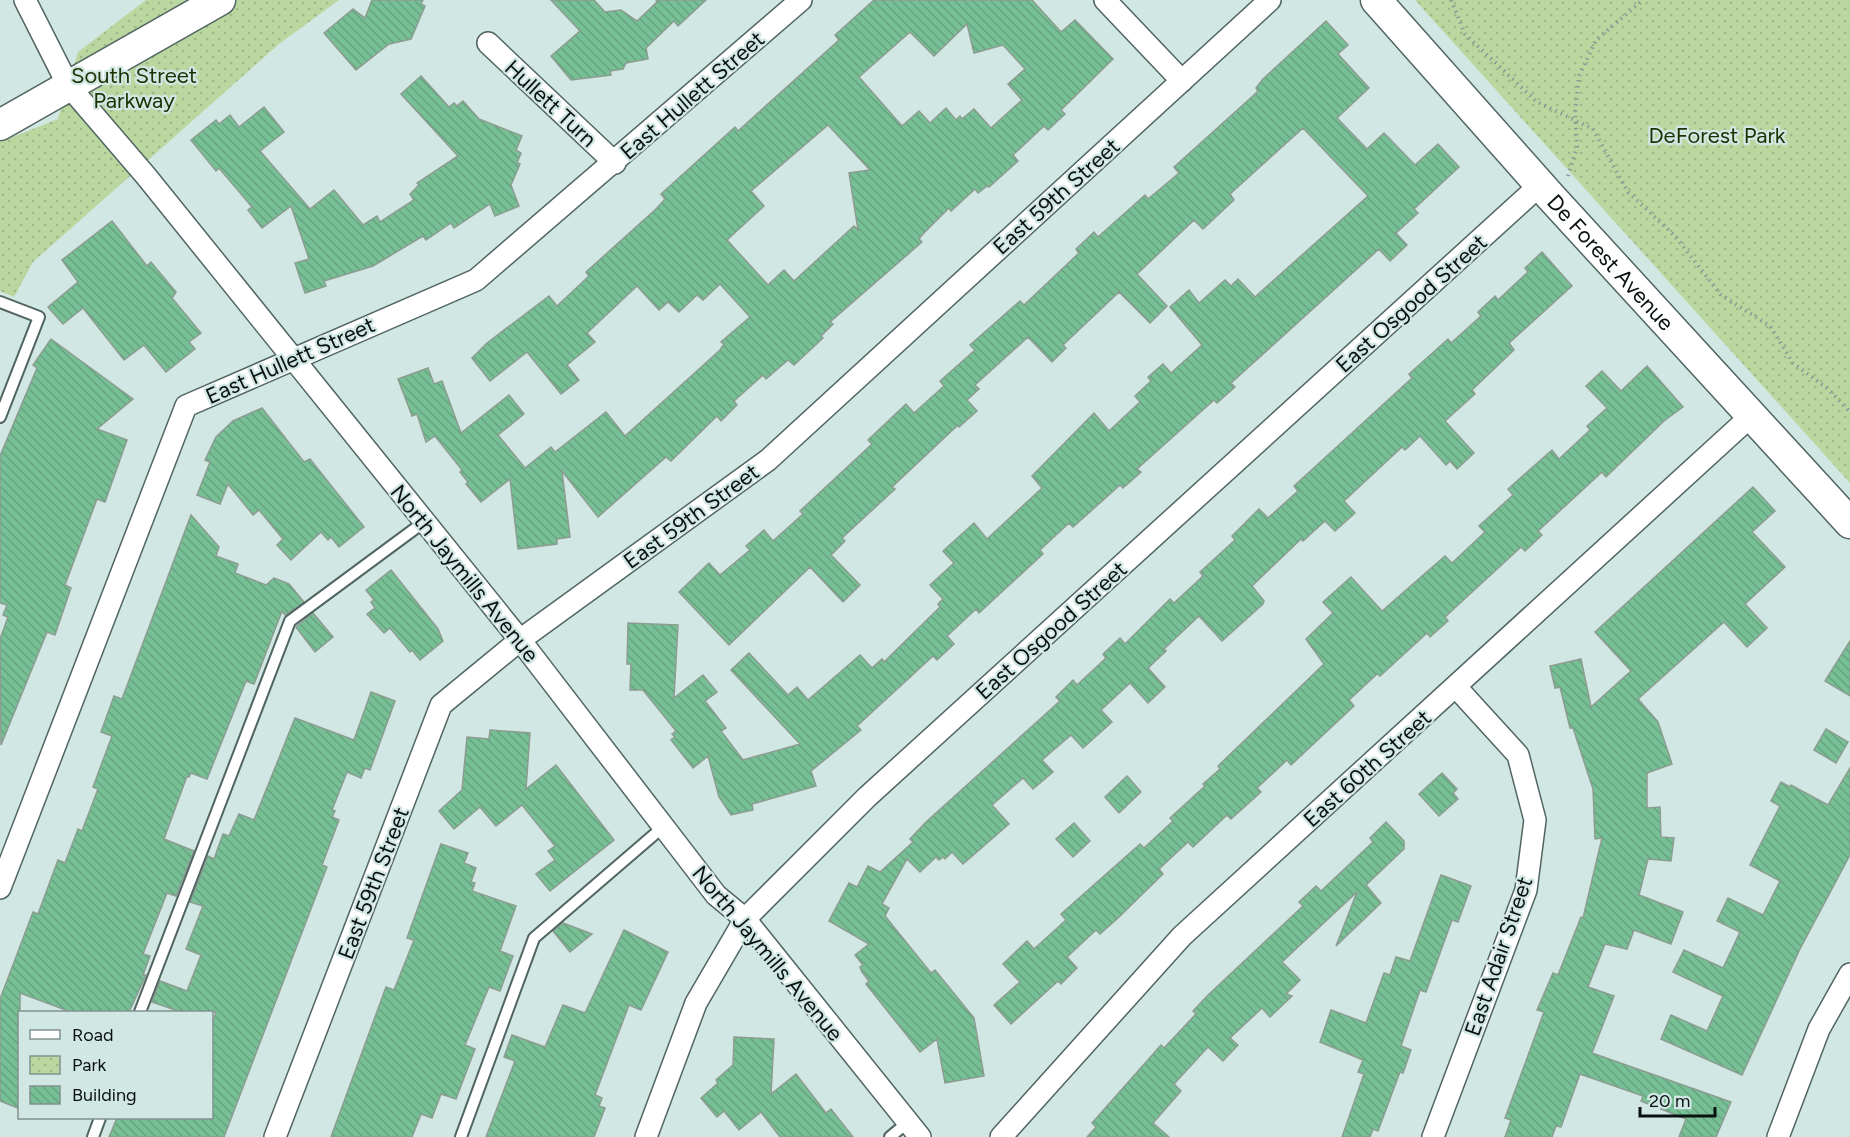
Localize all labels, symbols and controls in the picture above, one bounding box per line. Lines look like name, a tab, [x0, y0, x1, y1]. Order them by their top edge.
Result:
street label: East Hullett Street	[615, 25, 770, 165]
street label: Hullett Turn	[499, 54, 602, 153]
park label: South Street Parkway	[71, 62, 197, 114]
park label: DeForest Park	[1648, 122, 1786, 149]
street label: East 59th Street	[987, 132, 1125, 260]
street label: De Forest Avenue	[1541, 189, 1680, 336]
street label: East Osgood Street	[1330, 228, 1492, 378]
street label: East Hullett Street	[201, 311, 379, 410]
street label: East 59th Street	[618, 458, 764, 575]
street label: North Jaymills Avenue	[385, 479, 545, 668]
street label: East Osgood Street	[970, 555, 1132, 705]
street label: East 60th Street	[1298, 704, 1437, 833]
street label: East 59th Street	[332, 803, 415, 963]
street label: North Jaymills Avenue	[686, 860, 849, 1047]
street label: East Adair Street	[1459, 873, 1538, 1039]
legend	[18, 1011, 213, 1119]
text: Road	[72, 1024, 113, 1046]
text: Park	[72, 1054, 107, 1076]
scale bar	[1640, 1080, 1715, 1118]
text: Building	[72, 1084, 137, 1106]
text: 20 m	[1649, 1090, 1690, 1112]

